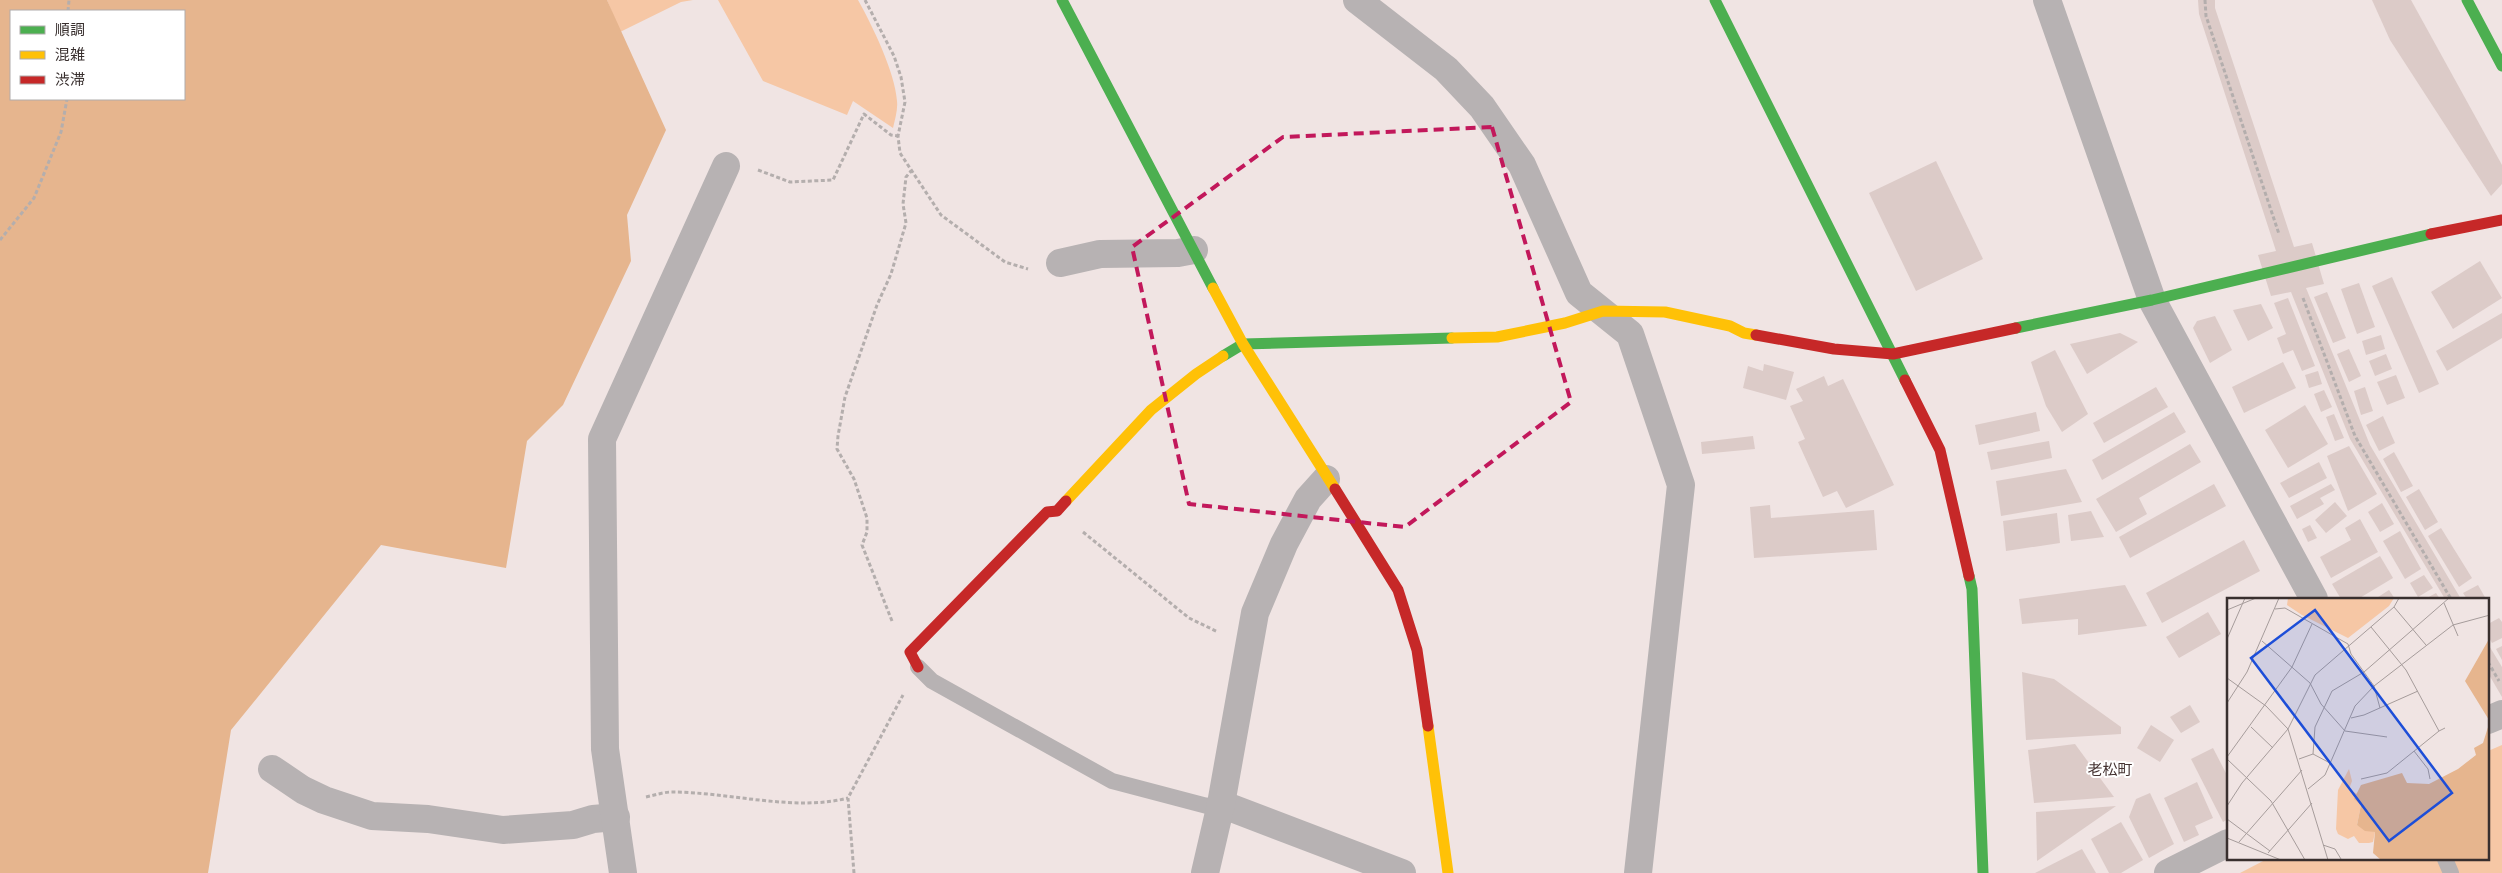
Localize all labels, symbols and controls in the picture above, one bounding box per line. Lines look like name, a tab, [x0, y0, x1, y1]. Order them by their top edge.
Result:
legend	[10, 10, 185, 100]
text: 順調	[55, 22, 85, 38]
text: 混雑	[55, 47, 85, 63]
text: 渋滞	[55, 72, 85, 88]
inset map	[2227, 598, 2490, 860]
district label: 老松町	[2087, 762, 2133, 778]

